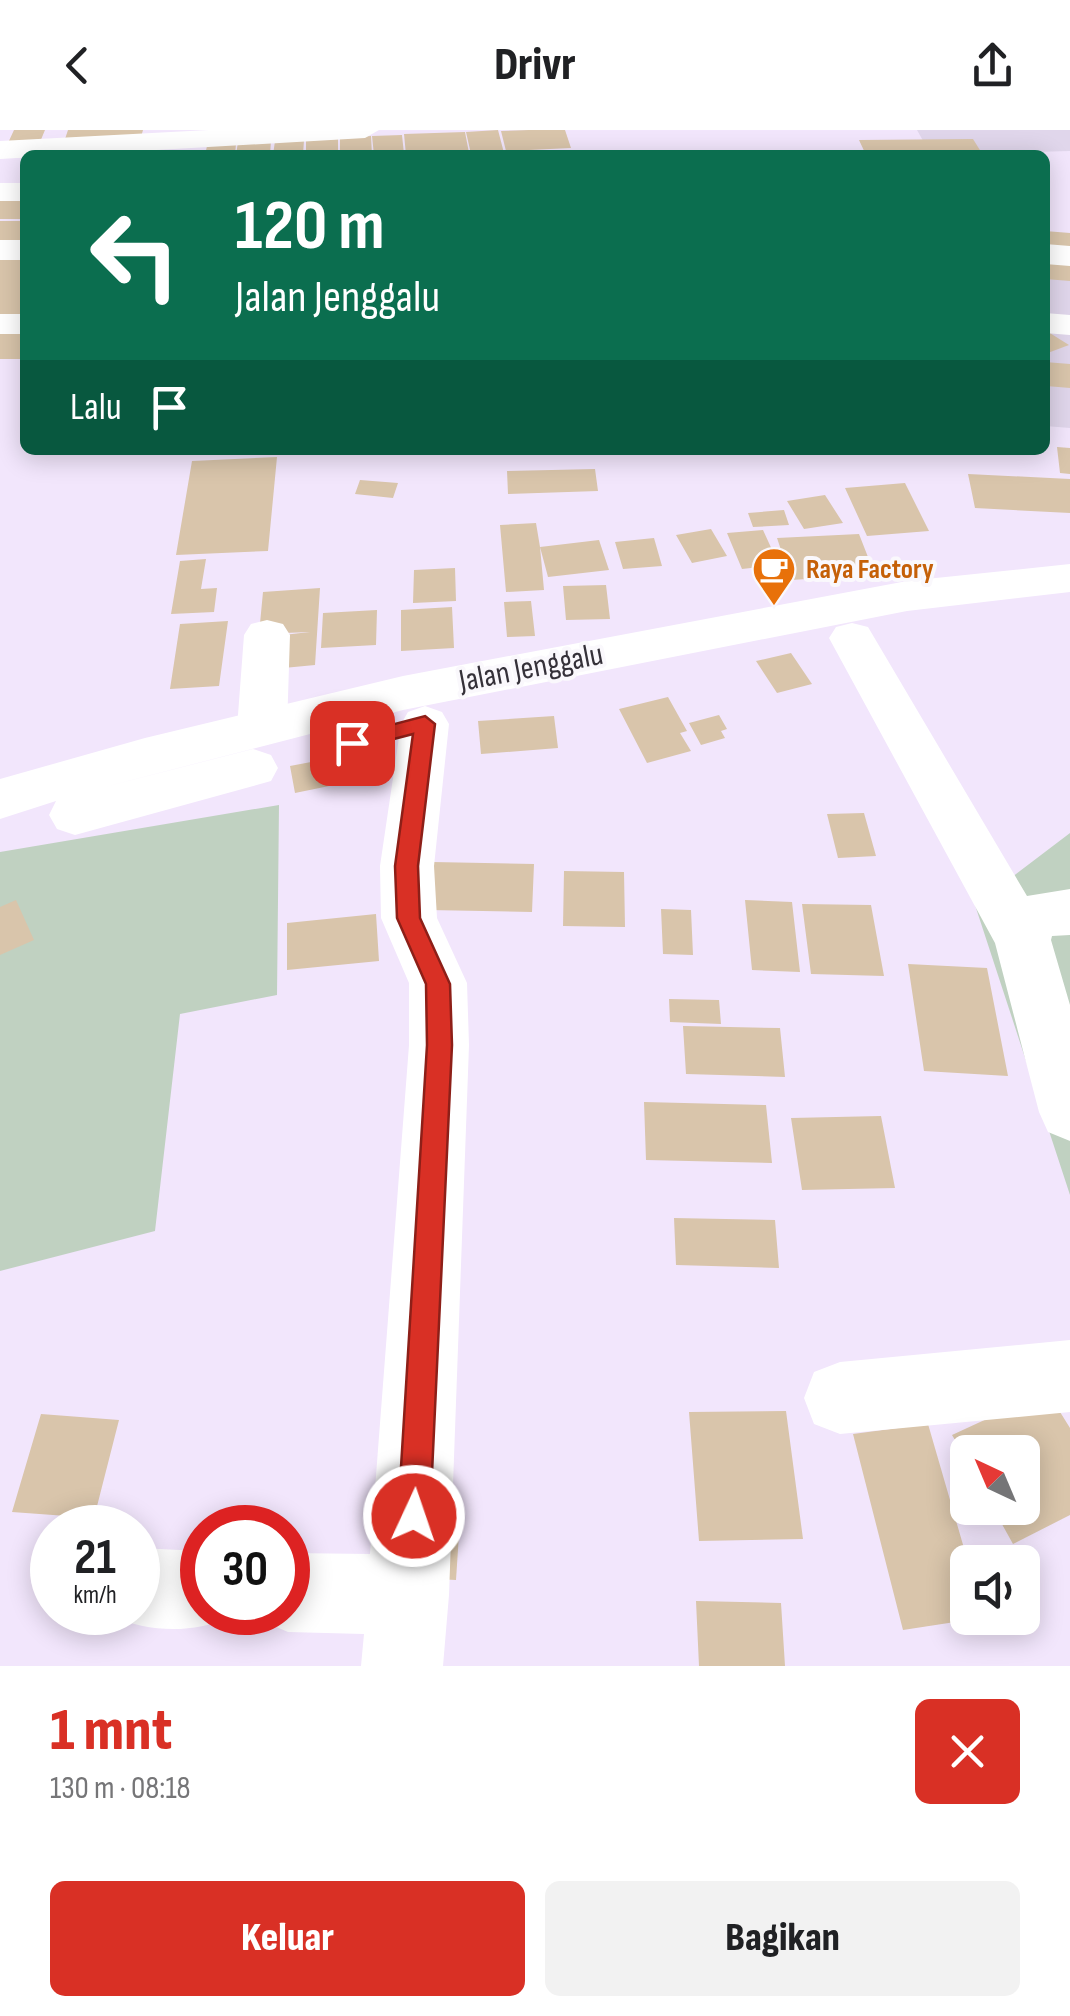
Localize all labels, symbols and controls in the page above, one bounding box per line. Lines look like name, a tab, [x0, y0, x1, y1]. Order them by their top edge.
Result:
icon: back	[50, 38, 105, 93]
text: Drivr	[494, 38, 576, 93]
icon: share	[965, 38, 1020, 93]
text: 120 m	[235, 185, 385, 269]
icon: left	[70, 190, 200, 320]
text: Jalan Jenggalu	[235, 270, 440, 325]
icon: arrive	[142, 380, 197, 435]
text: Lalu	[70, 385, 122, 430]
cafe icon: Raya Factory	[751, 546, 797, 607]
place label: Raya Factory	[806, 553, 934, 586]
street label: Jalan Jenggalu	[455, 635, 606, 701]
pin	[310, 701, 395, 786]
icon: arrive	[325, 716, 380, 771]
north arrow	[950, 1435, 1040, 1525]
map controls	[950, 1435, 1040, 1635]
position arrow	[362, 1464, 466, 1568]
speed limit sign: 30	[180, 1505, 310, 1635]
text: 21	[74, 1528, 116, 1588]
button: sound	[950, 1545, 1040, 1635]
text: km/h	[73, 1580, 117, 1611]
text: 1 mnt	[50, 1695, 172, 1767]
button: close	[915, 1699, 1020, 1804]
text: 130 m · 08:18	[50, 1769, 191, 1808]
button: Keluar	[50, 1881, 525, 1996]
button: Bagikan	[545, 1881, 1020, 1996]

